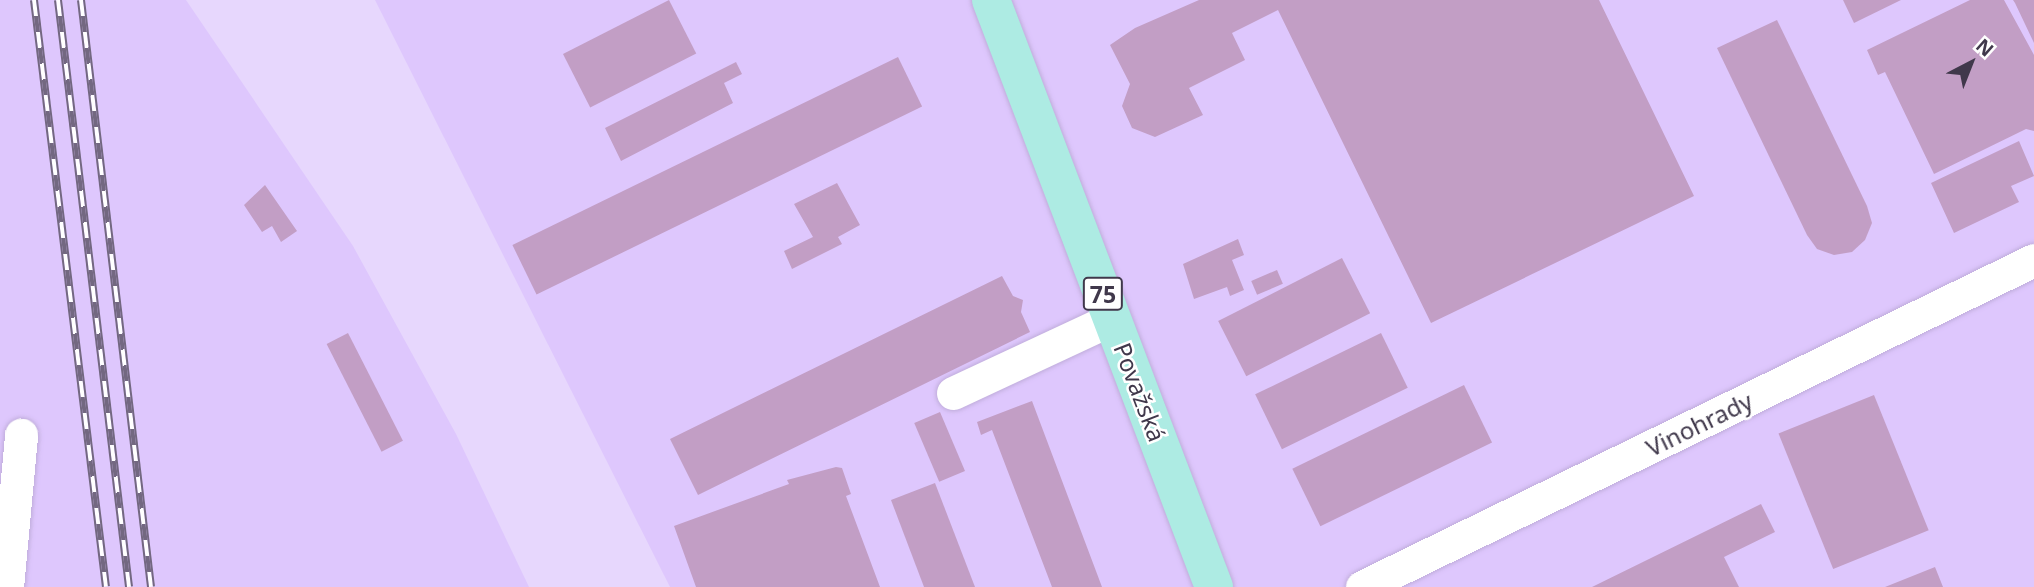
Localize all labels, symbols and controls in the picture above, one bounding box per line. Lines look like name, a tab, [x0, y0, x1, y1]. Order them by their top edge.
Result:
north arrow	[1936, 28, 2006, 98]
text: N	[1971, 33, 1999, 62]
road number: 75	[1082, 274, 1124, 314]
street label: Považská	[1108, 339, 1172, 445]
street label: Vinohrady	[1641, 386, 1757, 462]

